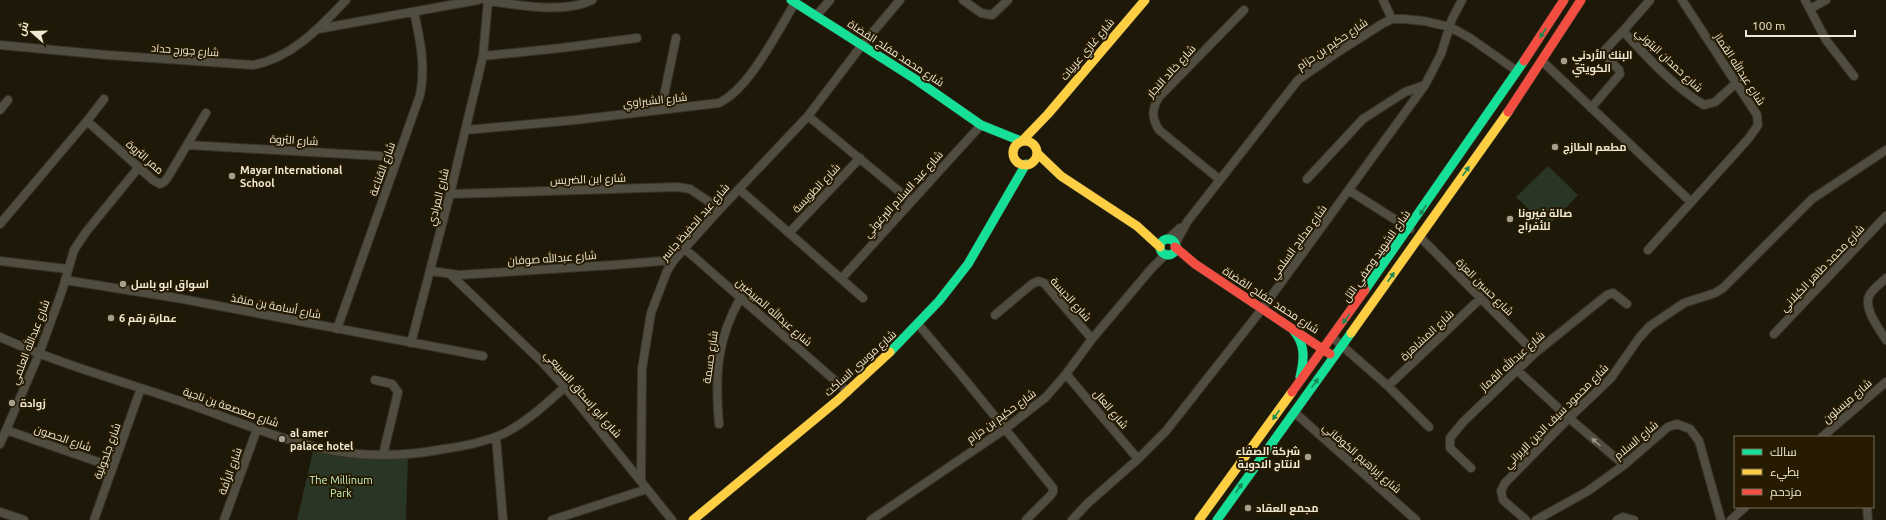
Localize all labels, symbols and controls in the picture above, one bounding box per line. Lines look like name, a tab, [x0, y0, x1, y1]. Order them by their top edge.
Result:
north arrow	[12, 12, 52, 52]
scale bar	[1746, 12, 1855, 38]
street label: شارع غازي عربيات	[1058, 16, 1119, 84]
street label: شارع حكيم بن حزام	[1294, 16, 1371, 74]
street label: شارع محمد مفلح القضاة	[845, 17, 946, 90]
text: 100 m	[1752, 19, 1785, 32]
text: ش	[15, 20, 32, 38]
street label: شارع حمدان البتوني	[1631, 26, 1705, 96]
one-way arrow	[1539, 27, 1546, 39]
street label: شارع عبدالله القماز	[1710, 29, 1769, 108]
street label: شارع جورج حداد	[150, 42, 220, 60]
street label: شارع خالد النجار	[1144, 42, 1199, 102]
place label: البنك الأردني الكويتي	[1572, 49, 1633, 78]
marker: البنك الأردني الكويتي	[1559, 56, 1569, 66]
street label: شارع الشبراوي	[622, 91, 688, 112]
street label: شارع الثروة	[269, 133, 319, 149]
street label: ممر الثروة	[123, 138, 166, 177]
street label: شارع القناعة	[367, 141, 399, 198]
place label: مطعم الطازج	[1563, 141, 1627, 155]
marker: مطعم الطازج	[1550, 142, 1560, 152]
street label: شارع عبد السلام البرغوثي	[861, 148, 947, 242]
street label: شارع الطويسة	[790, 161, 844, 216]
place label: Mayar International School	[240, 164, 343, 189]
one-way arrow	[1462, 165, 1470, 176]
street label: شارع المرادي	[425, 167, 454, 228]
marker: Mayar International School	[227, 171, 237, 181]
street label: شارع ابن الضريس	[550, 172, 626, 188]
street label: شارع عبد الحفيظ جاسر	[658, 181, 733, 265]
street label: شارع مدلاج السلمي	[1267, 203, 1331, 283]
one-way arrow	[1419, 205, 1427, 215]
place label: صالة فيرونا للأفراح	[1518, 207, 1572, 234]
street label: شارع الشهيد وصفي التل	[1340, 208, 1415, 306]
marker: صالة فيرونا للأفراح	[1505, 214, 1515, 224]
street label: شارع محمد طاهر الكيلاني	[1777, 222, 1869, 316]
street label: شارع عبدالله صوفان	[507, 247, 597, 269]
street label: شارع حسين العزة	[1453, 256, 1516, 319]
street label: شارع محمد مفلح القضاة	[1220, 264, 1321, 337]
one-way arrow	[1387, 272, 1395, 282]
street label: شارع عبدالله المبيضين	[732, 274, 816, 350]
street label: شارع الديسة	[1047, 275, 1094, 325]
place label: اسواق ابو باسل	[131, 278, 209, 292]
marker: اسواق ابو باسل	[118, 279, 128, 289]
street label: شارع أسامة بن منقذ	[230, 290, 322, 323]
street label: شارع عبدالله العلمي	[6, 297, 55, 387]
street label: شارع المشاهرة	[1398, 307, 1457, 364]
place label: عمارة رقم 6	[119, 312, 177, 326]
marker: عمارة رقم 6	[106, 313, 116, 323]
one-way arrow	[1342, 313, 1350, 324]
street label: شارع عبدالله القماز	[1475, 327, 1548, 395]
street label: شارع موسى الساكت	[822, 328, 900, 400]
street label: شارع حسمة	[700, 330, 722, 384]
street label: شارع أبو إسحاق السبيعي	[540, 347, 625, 442]
street label: شارع محمود سيف الدين الإيراني	[1501, 361, 1613, 473]
one-way arrow	[1311, 377, 1319, 388]
street label: شارع ميسلون	[1820, 377, 1875, 427]
street label: شارع صعصعة بن ناجية	[181, 385, 280, 431]
street label: شارع حكيم بن حزام	[964, 387, 1039, 447]
street label: شارع العال	[1090, 387, 1131, 432]
place label: زوادة	[20, 397, 46, 411]
marker: زوادة	[7, 398, 17, 408]
one-way arrow	[1272, 409, 1280, 420]
street label: شارع السلام	[1612, 418, 1662, 463]
street label: شارع جلجولية	[91, 421, 125, 481]
street label: شارع إبراهيم الكوفاني	[1318, 421, 1404, 498]
street label: شارع الحصون	[32, 423, 93, 455]
place label: al amer palace hotel	[290, 427, 354, 452]
marker: al amer palace hotel	[277, 434, 287, 444]
legend	[1734, 436, 1874, 508]
one-way arrow	[1591, 438, 1600, 447]
place label: شركة الصفاء لانتاج الادوية	[1235, 445, 1300, 472]
text: سالك	[1770, 445, 1797, 458]
street label: شارع الرأفة	[215, 446, 246, 497]
marker: شركة الصفاء لانتاج الادوية	[1303, 452, 1313, 462]
text: بطيء	[1770, 465, 1799, 482]
park label: The Millinum Park	[309, 474, 373, 499]
one-way arrow	[1235, 483, 1243, 493]
text: مزدحم	[1770, 485, 1802, 500]
place label: مجمع العقاد	[1256, 502, 1318, 516]
marker: مجمع العقاد	[1243, 503, 1253, 513]

